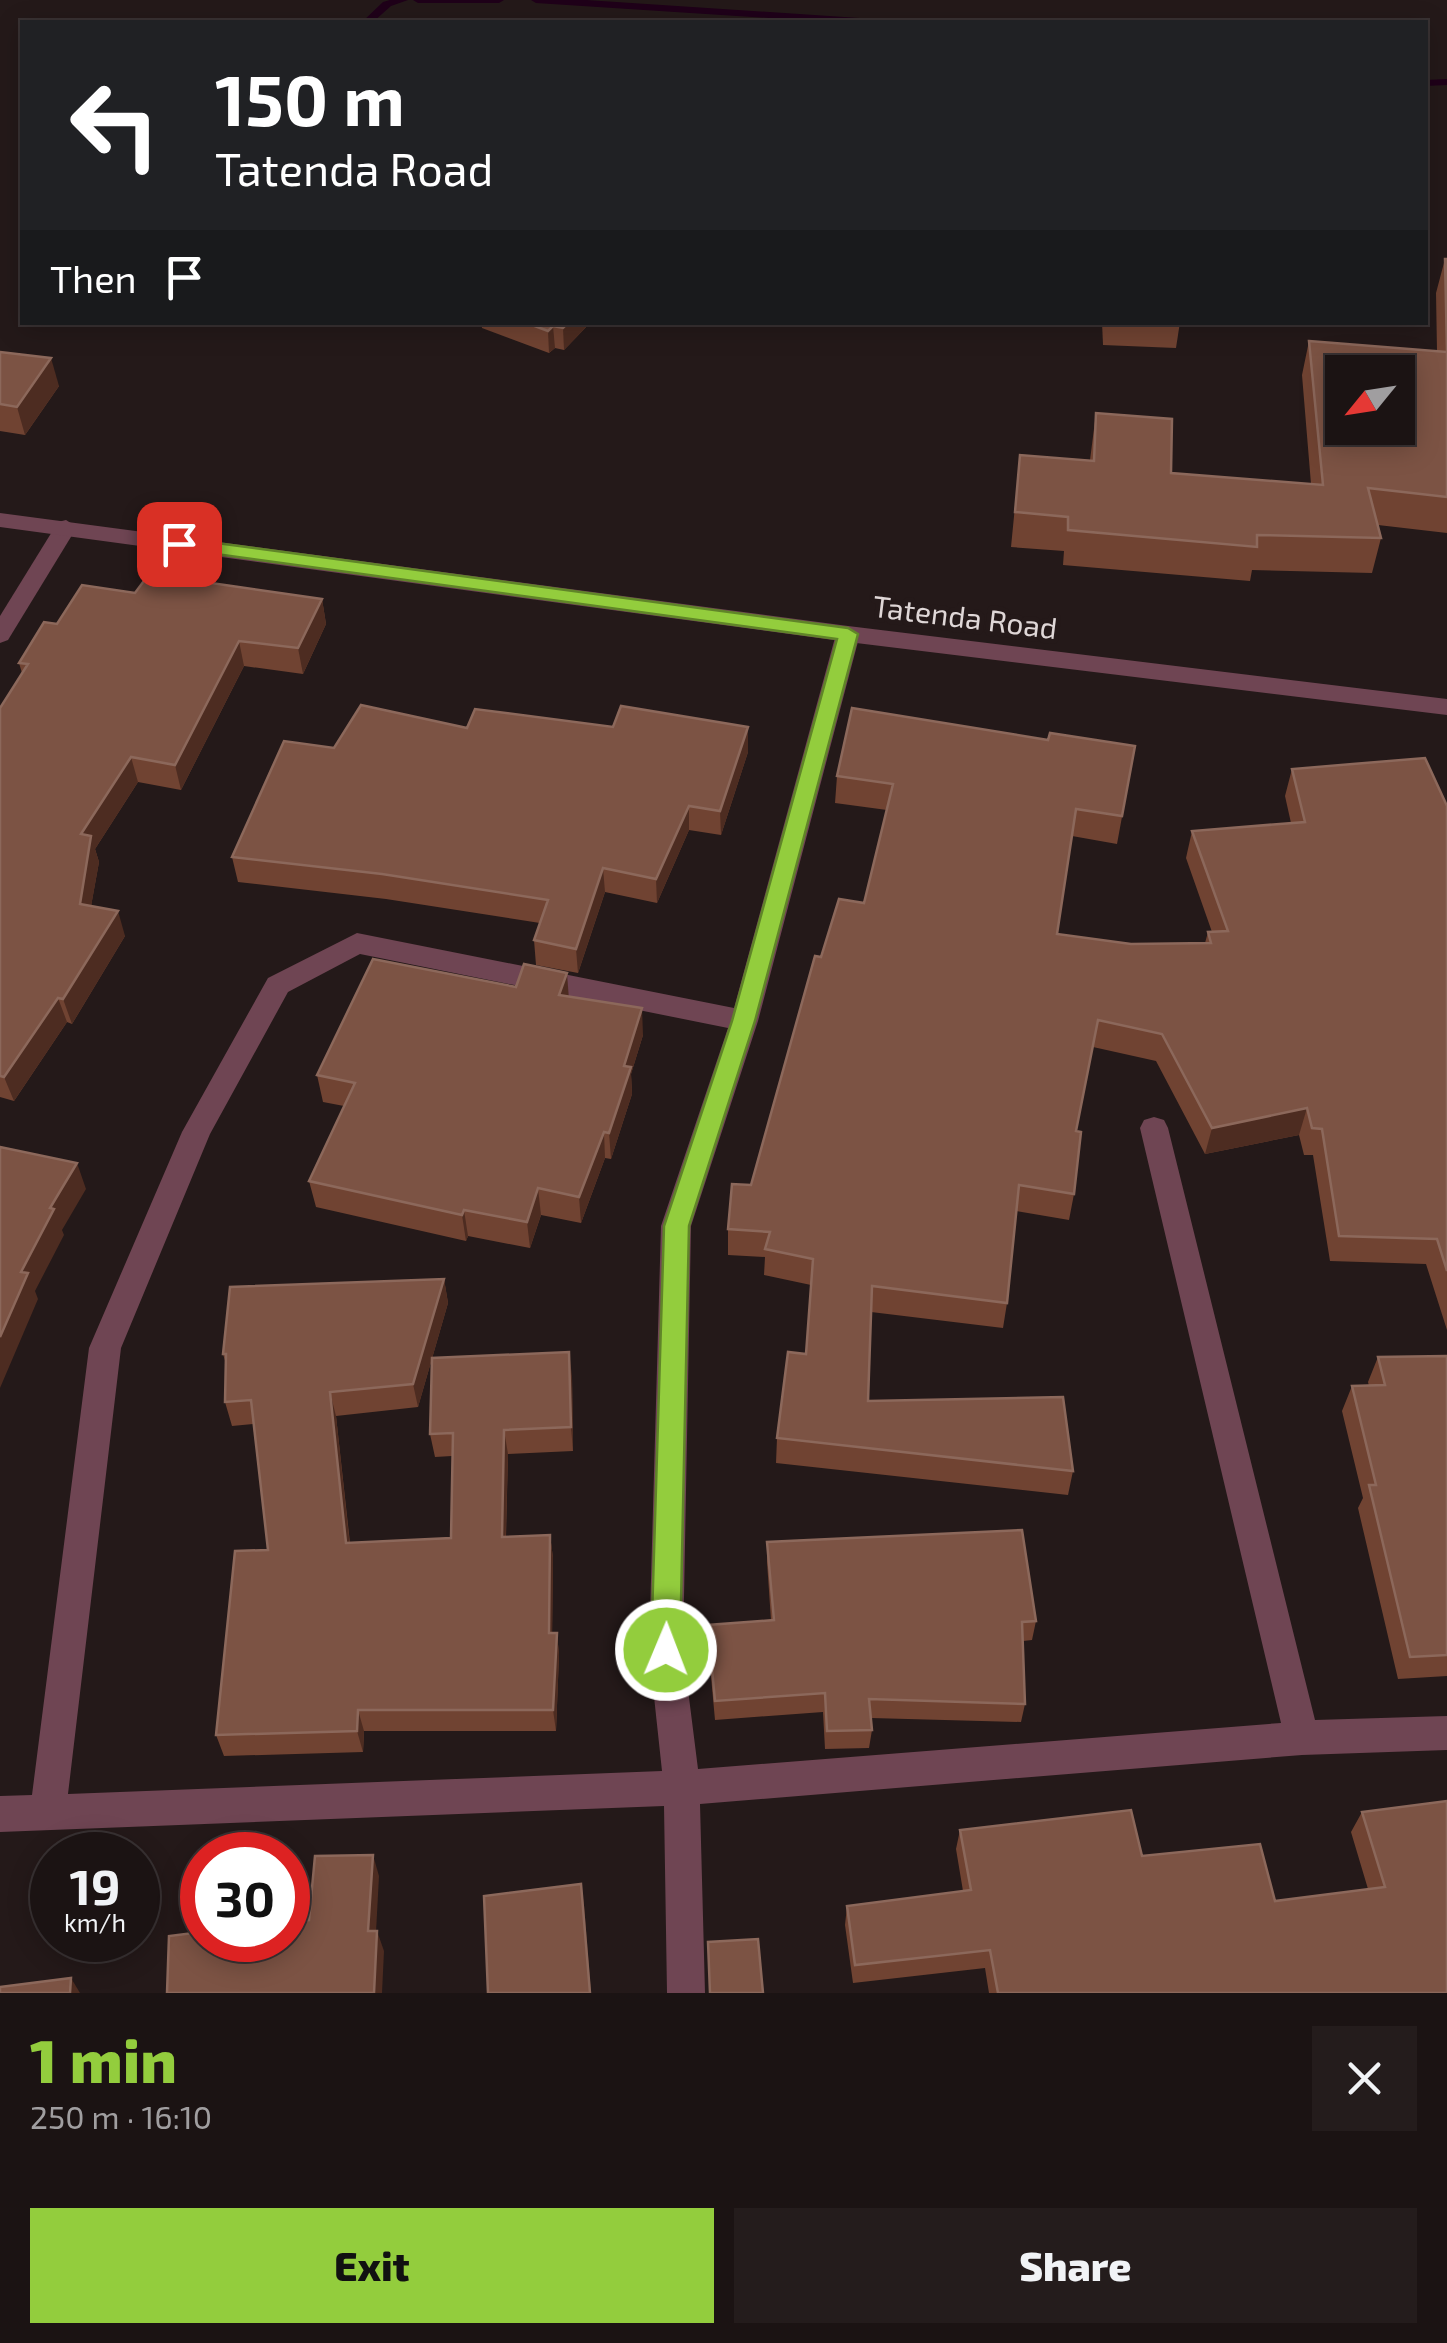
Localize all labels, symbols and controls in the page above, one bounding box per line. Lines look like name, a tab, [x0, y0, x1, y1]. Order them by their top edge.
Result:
text: 150 m	[215, 56, 405, 140]
icon: left	[50, 60, 180, 190]
text: Tatenda Road	[215, 141, 493, 195]
icon: arrive	[157, 250, 212, 305]
text: Then	[50, 255, 137, 301]
north arrow	[1325, 355, 1415, 445]
map controls	[1325, 355, 1415, 445]
pin	[137, 502, 222, 587]
icon: arrive	[152, 517, 207, 572]
street label: Tatenda Road	[871, 587, 1059, 645]
position arrow	[614, 1598, 718, 1702]
speed limit sign: 30	[180, 1832, 310, 1962]
text: 19	[69, 1855, 121, 1915]
text: km/h	[64, 1907, 126, 1937]
text: 1 min	[30, 2023, 177, 2095]
button: close	[1312, 2026, 1417, 2131]
text: 250 m · 16:10	[30, 2097, 212, 2135]
button: Exit	[30, 2208, 714, 2323]
button: Share	[734, 2208, 1417, 2323]

